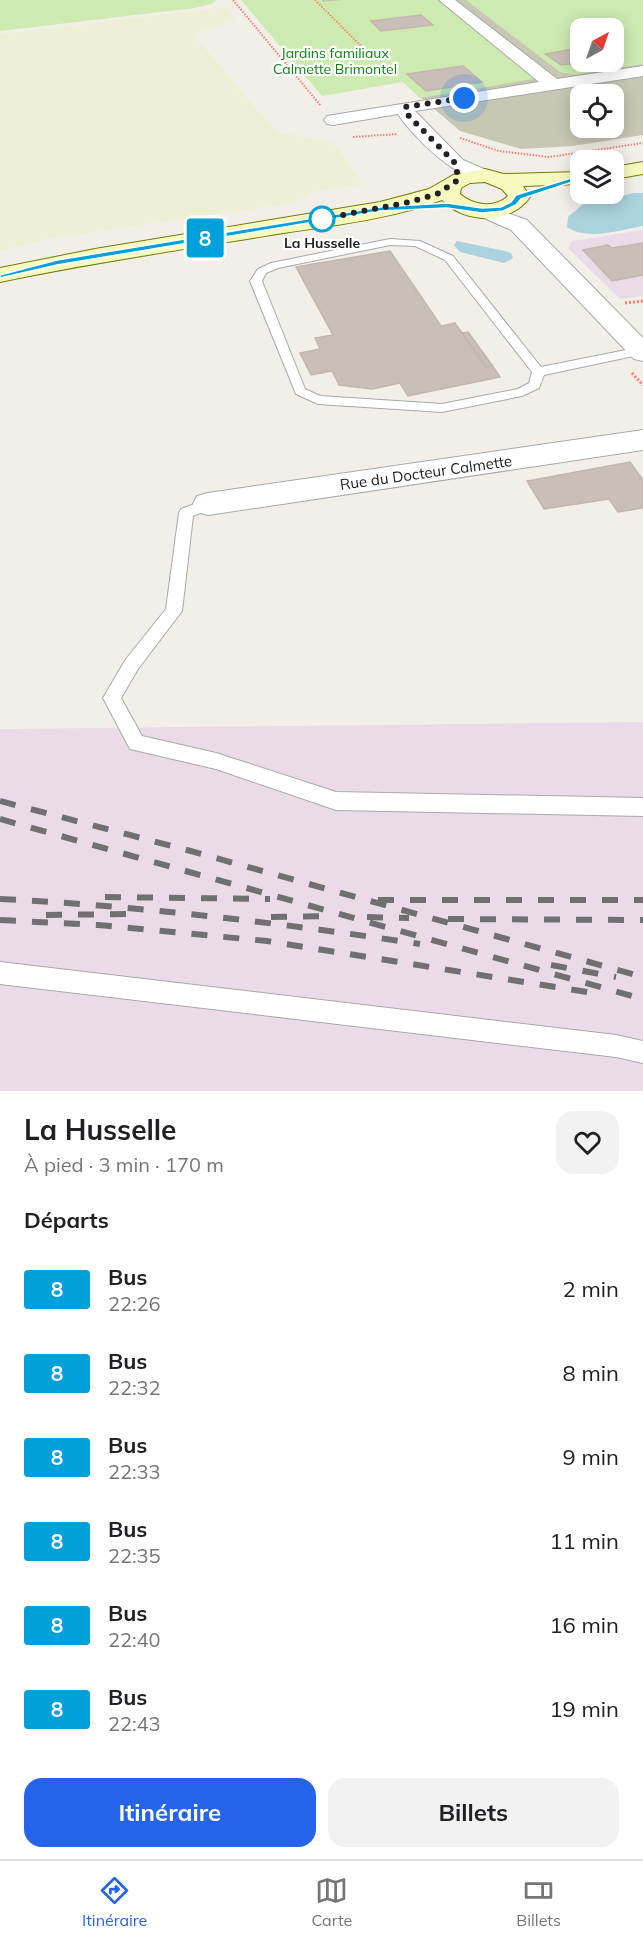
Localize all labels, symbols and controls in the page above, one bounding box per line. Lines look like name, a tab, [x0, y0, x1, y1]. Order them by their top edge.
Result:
north arrow	[570, 18, 624, 72]
map controls	[570, 18, 624, 204]
park label: Jardins familiaux Calmette Brimontel	[273, 44, 397, 78]
your location	[449, 83, 479, 113]
button: locate	[570, 84, 624, 138]
button: layers	[570, 150, 624, 204]
marker: La Husselle	[309, 206, 335, 232]
line badge: 8	[186, 218, 224, 258]
text: 8	[199, 225, 211, 251]
place label: La Husselle	[284, 234, 360, 252]
street label: Rue du Docteur Calmette	[339, 451, 513, 494]
button: heart	[556, 1111, 619, 1174]
text: La Husselle	[24, 1112, 176, 1147]
text: À pied · 3 min · 170 m	[24, 1152, 224, 1177]
text: Départs	[24, 1206, 109, 1234]
text: Bus	[108, 1263, 147, 1291]
text: 2 min	[563, 1275, 619, 1303]
text: 8	[51, 1276, 63, 1302]
text: 22:26	[108, 1291, 161, 1316]
text: Bus	[108, 1347, 147, 1375]
text: 8 min	[563, 1359, 619, 1387]
text: 8	[51, 1360, 63, 1386]
text: 22:32	[108, 1375, 161, 1400]
text: Bus	[108, 1431, 147, 1459]
text: 9 min	[563, 1443, 619, 1471]
text: 8	[51, 1444, 63, 1470]
text: 22:33	[108, 1459, 161, 1484]
text: Bus	[108, 1515, 147, 1543]
text: 11 min	[549, 1527, 619, 1555]
text: 8	[51, 1528, 63, 1554]
text: 22:35	[108, 1543, 161, 1568]
text: Bus	[108, 1599, 147, 1627]
text: 16 min	[549, 1611, 619, 1639]
text: 8	[51, 1612, 63, 1638]
text: 22:40	[108, 1627, 161, 1652]
text: Bus	[108, 1683, 147, 1711]
text: 19 min	[549, 1695, 619, 1723]
text: 8	[51, 1696, 63, 1722]
text: 22:43	[108, 1711, 161, 1736]
button: Itinéraire	[24, 1778, 316, 1847]
button: Billets	[328, 1778, 619, 1847]
tab: Itinéraire	[82, 1874, 147, 1930]
tab: Carte	[311, 1874, 352, 1930]
tab: Billets	[516, 1874, 561, 1930]

